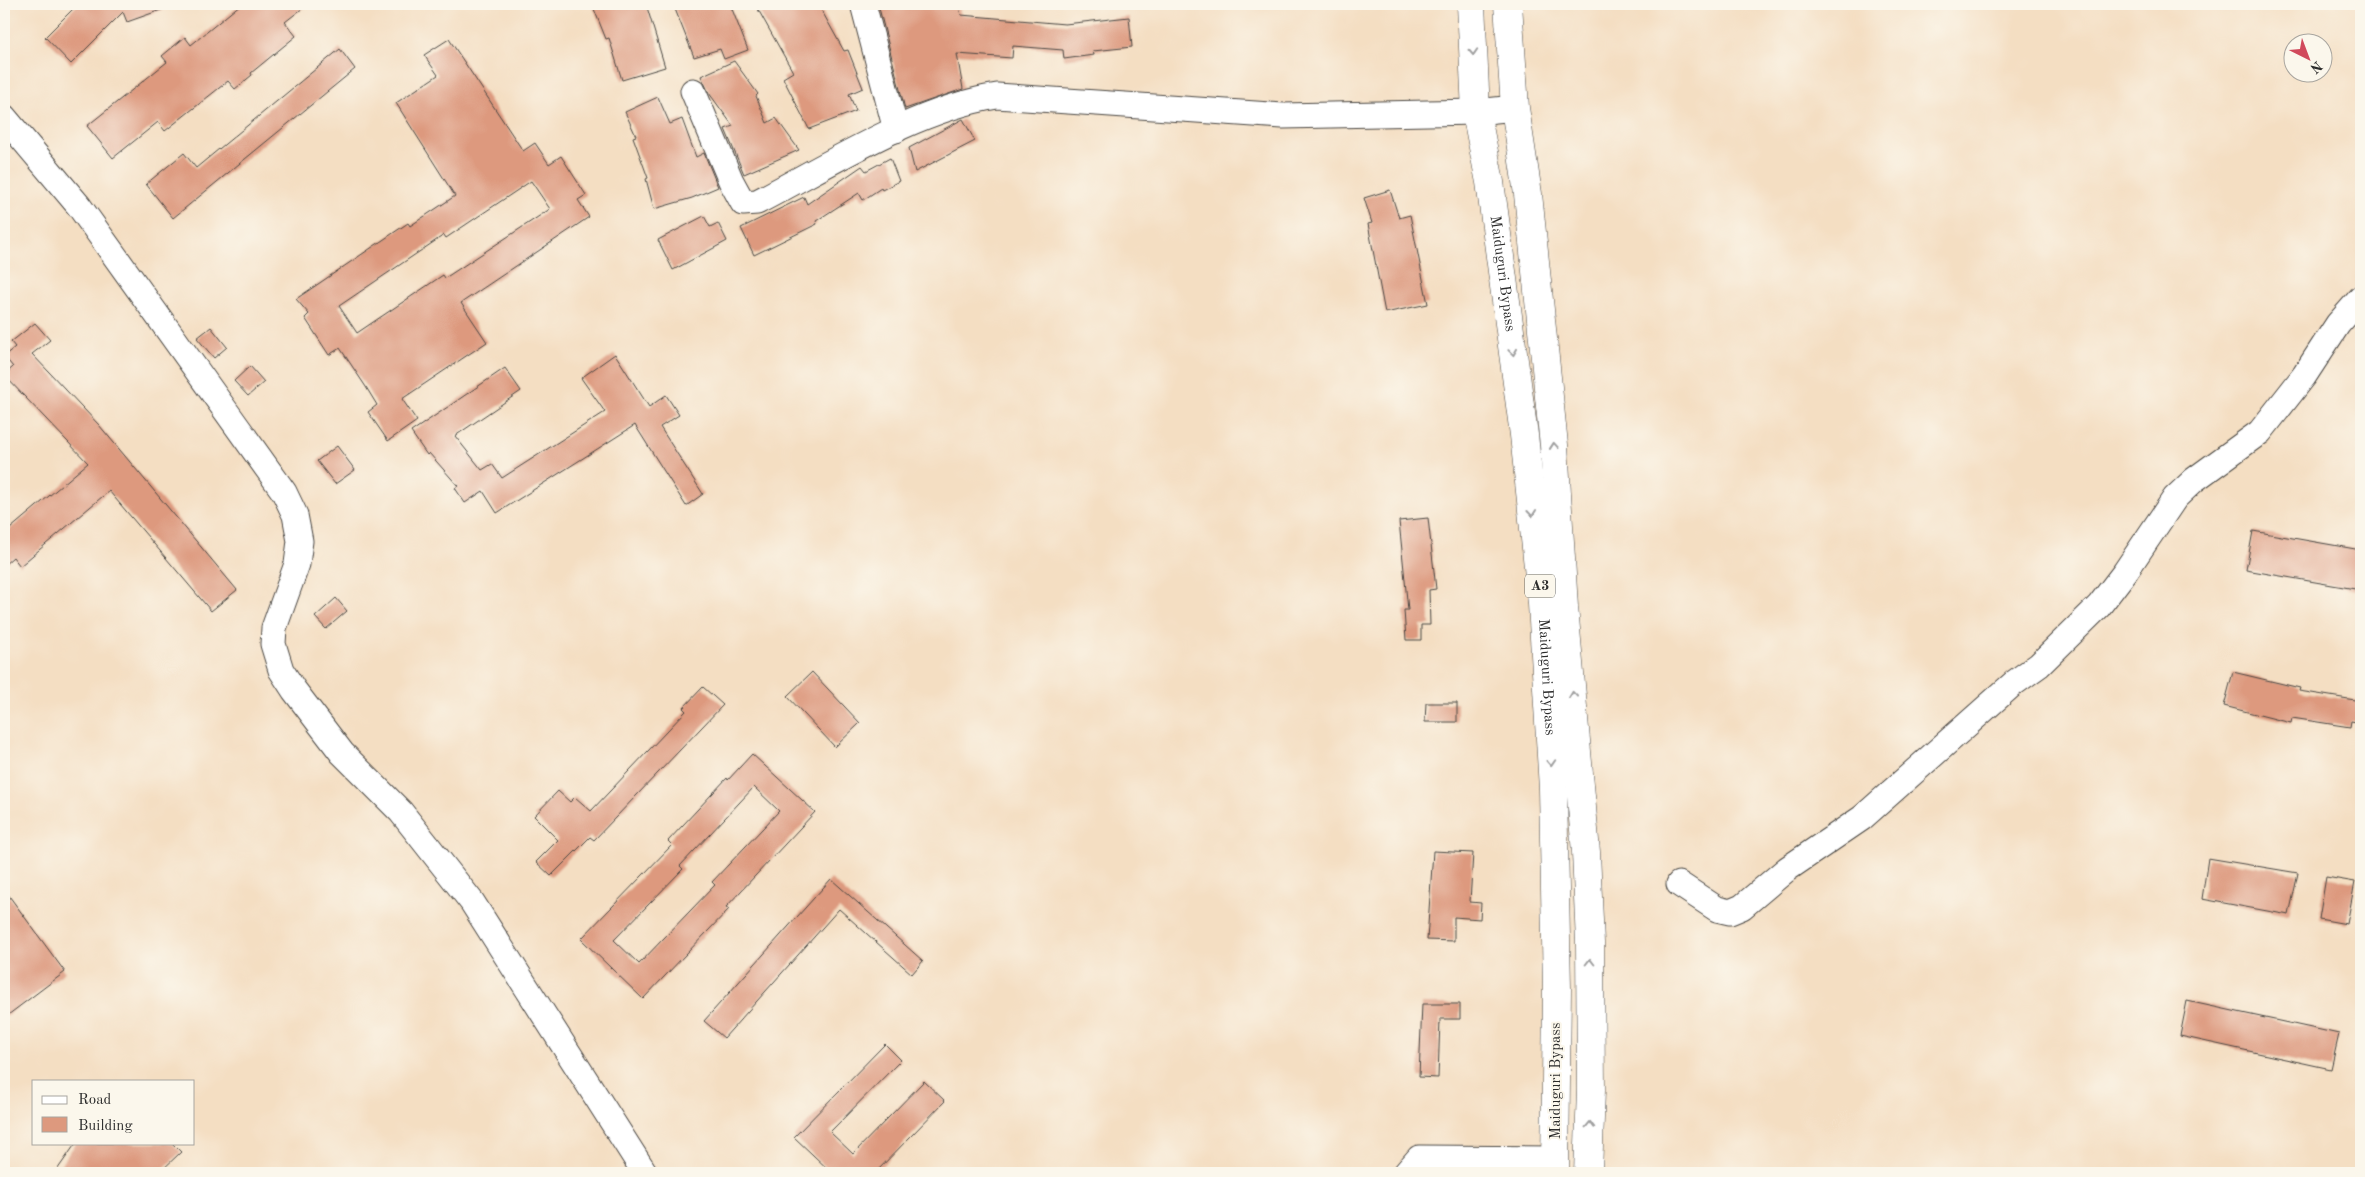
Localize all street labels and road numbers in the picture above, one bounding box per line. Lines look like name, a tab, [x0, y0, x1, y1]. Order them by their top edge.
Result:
street label: Maiduguri Bypass	[1487, 215, 1518, 333]
road number: A3	[1525, 574, 1555, 598]
street label: Maiduguri Bypass	[1535, 618, 1557, 736]
street label: Maiduguri Bypass	[1549, 1023, 1564, 1139]

